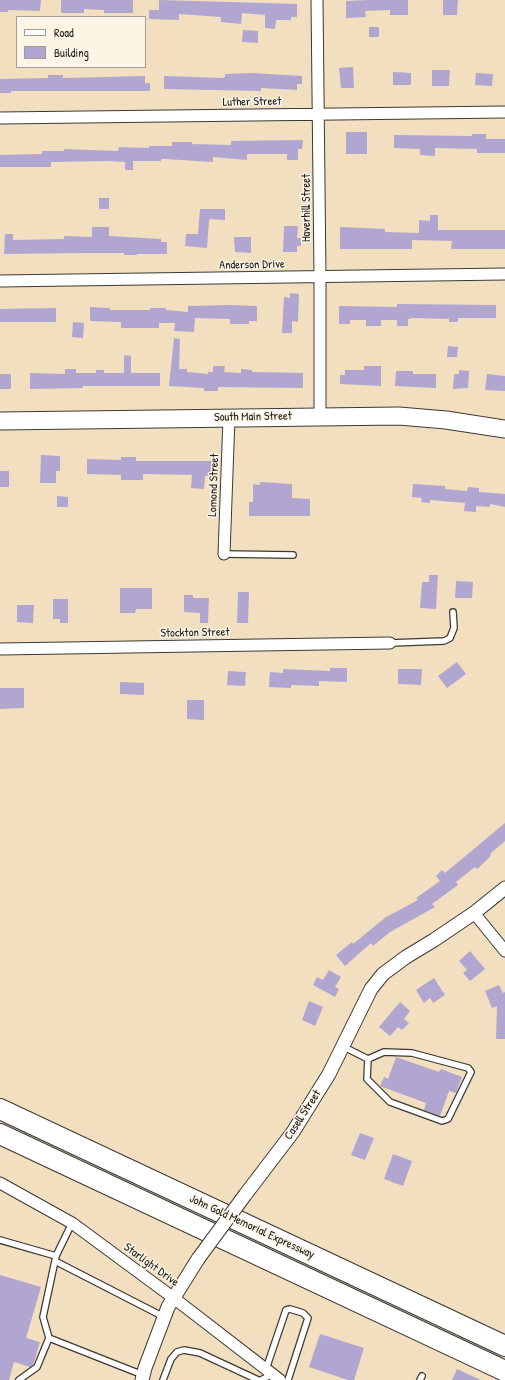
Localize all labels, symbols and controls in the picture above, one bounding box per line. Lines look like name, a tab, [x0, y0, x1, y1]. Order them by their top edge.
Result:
legend	[16, 16, 146, 68]
text: Road	[54, 24, 74, 41]
text: Building	[54, 44, 89, 61]
street label: Luther Street	[223, 94, 281, 110]
street label: Haverhill Street	[300, 174, 314, 242]
street label: Anderson Drive	[219, 257, 285, 273]
street label: South Main Street	[214, 409, 292, 425]
street label: Lomond Street	[206, 453, 222, 517]
street label: Stockton Street	[160, 625, 230, 641]
street label: Casell Street	[282, 1087, 324, 1143]
street label: John Gold Memorial Expressway	[187, 1192, 317, 1262]
street label: Starlight Drive	[121, 1240, 181, 1290]

